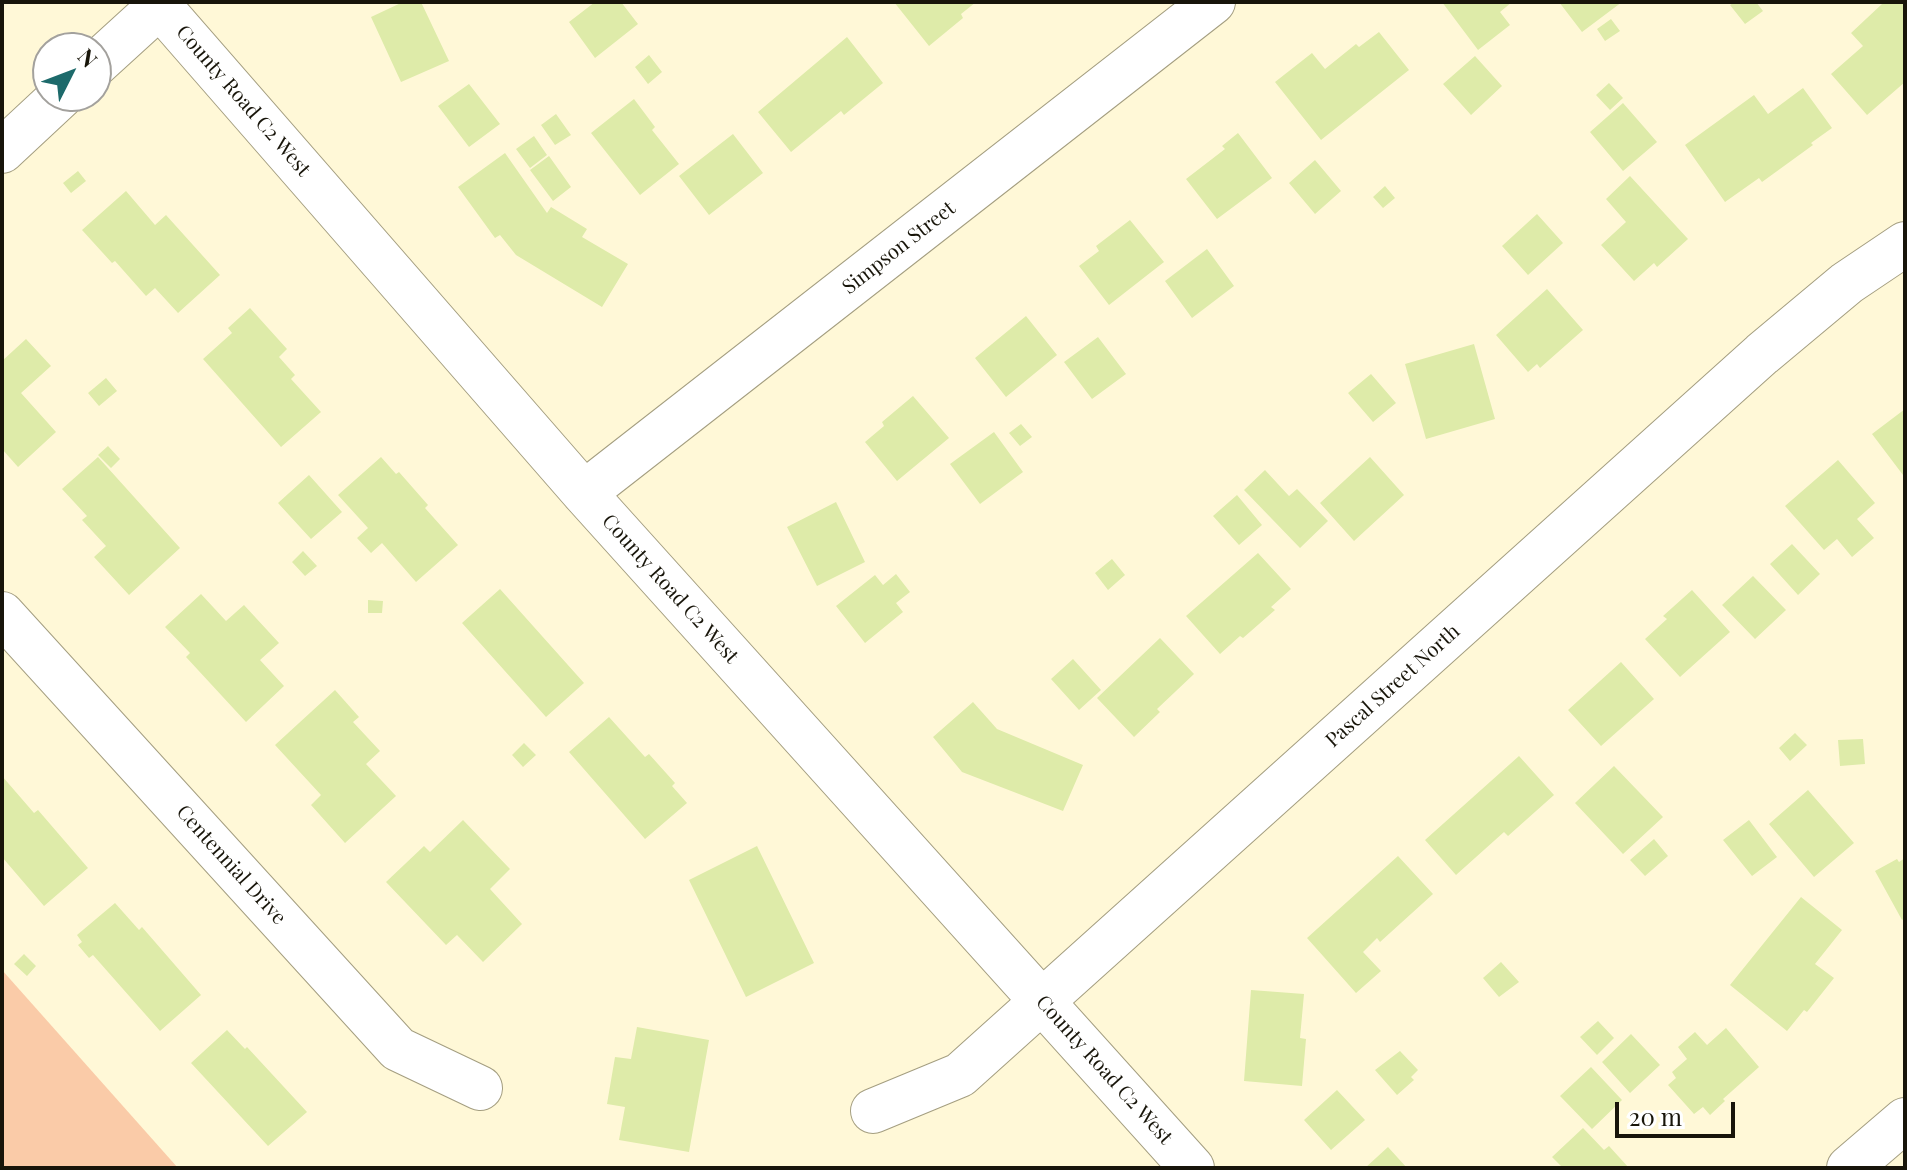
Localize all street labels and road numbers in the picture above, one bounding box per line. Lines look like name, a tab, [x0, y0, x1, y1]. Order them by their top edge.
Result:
street label: County Road C2 West	[171, 21, 315, 181]
street label: Simpson Street	[838, 197, 960, 299]
street label: County Road C2 West	[597, 510, 743, 668]
street label: Pascal Street North	[1321, 620, 1465, 752]
street label: Centennial Drive	[171, 800, 291, 930]
street label: County Road C2 West	[1031, 991, 1177, 1149]

